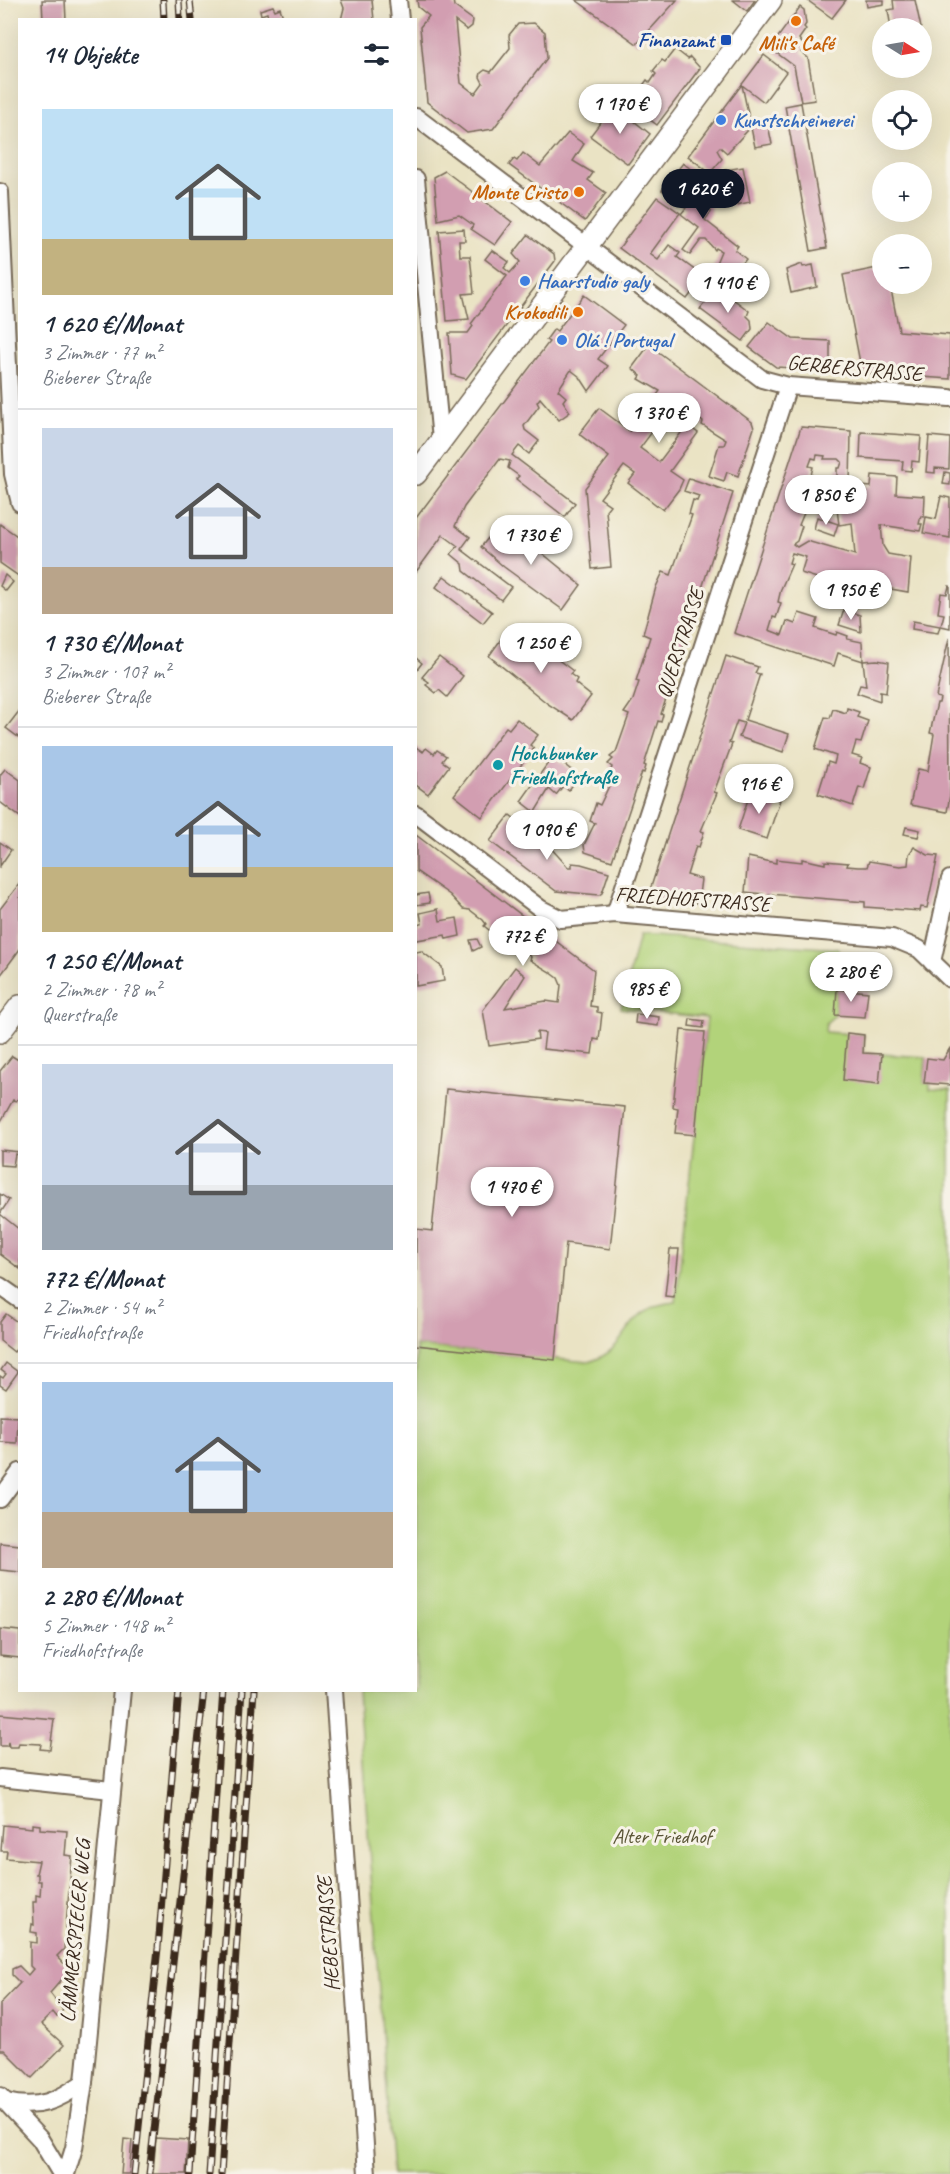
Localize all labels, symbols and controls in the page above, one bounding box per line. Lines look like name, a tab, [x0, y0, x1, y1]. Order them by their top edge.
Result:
marker: Mili's Café	[789, 14, 803, 28]
north arrow	[872, 18, 932, 78]
map controls	[872, 18, 932, 294]
place label: Finanzamt	[638, 27, 717, 53]
place label: Mili's Café	[759, 30, 837, 56]
marker: Finanzamt	[719, 33, 733, 47]
text: 14 Objekte	[42, 38, 138, 71]
icon: filters	[360, 38, 393, 71]
pin: 1 170 €	[565, 84, 675, 135]
button: locate	[872, 90, 932, 150]
text: 1 170 €	[593, 91, 647, 116]
place label: Kunstschreinerei	[733, 107, 856, 133]
marker: Kunstschreinerei	[714, 113, 728, 127]
icon: home	[164, 148, 272, 256]
button: +	[872, 162, 932, 222]
pin: 1 620 €	[648, 169, 758, 220]
text: 1 620 €	[675, 176, 731, 201]
place label: Monte Cristo	[472, 179, 568, 205]
marker: Monte Cristo	[572, 185, 586, 199]
button: −	[872, 234, 932, 294]
pin: 1 410 €	[673, 263, 783, 314]
place label: Haarstudio galy	[537, 268, 651, 294]
text: 1 410 €	[701, 270, 755, 295]
marker: Haarstudio galy	[518, 274, 532, 288]
place label: Krokodili	[504, 299, 569, 325]
marker: Krokodili	[571, 305, 585, 319]
text: 1 620 €/Monat	[42, 307, 182, 340]
place label: Olá ! Portugal	[574, 327, 676, 353]
marker: Olá ! Portugal	[555, 333, 569, 347]
text: 3 Zimmer · 77 m²	[42, 340, 161, 365]
street label: GERBERSTRASSE	[786, 349, 927, 387]
text: Bieberer Straße	[42, 365, 150, 390]
pin: 1 370 €	[604, 393, 714, 444]
text: 1 370 €	[632, 400, 686, 425]
icon: home	[164, 467, 272, 575]
pin: 1 850 €	[771, 475, 881, 526]
text: 1 850 €	[799, 482, 853, 507]
pin: 1 730 €	[476, 515, 586, 566]
text: 1 730 €	[504, 522, 558, 547]
pin: 1 950 €	[796, 570, 906, 621]
text: 1 950 €	[824, 577, 878, 602]
street label: QUERSTRASSE	[650, 582, 711, 701]
pin: 1 250 €	[486, 623, 596, 674]
text: 1 730 €/Monat	[42, 626, 181, 659]
text: 1 250 €	[514, 630, 568, 655]
text: 3 Zimmer · 107 m²	[42, 659, 170, 684]
text: Bieberer Straße	[42, 684, 150, 709]
place label: Hochbunker Friedhofstraße	[510, 740, 619, 790]
marker: Hochbunker Friedhofstraße	[491, 758, 505, 772]
pin: 916 €	[717, 764, 801, 815]
text: 916 €	[738, 771, 780, 796]
icon: home	[164, 785, 272, 893]
pin: 1 090 €	[492, 810, 602, 861]
text: 1 090 €	[520, 817, 574, 842]
street label: FRIEDHOFSTRASSE	[615, 881, 774, 918]
pin: 772 €	[481, 916, 565, 967]
text: 772 €	[503, 923, 543, 948]
text: 1 250 €/Monat	[42, 944, 181, 977]
pin: 2 280 €	[796, 952, 906, 1003]
text: 2 280 €	[824, 959, 878, 984]
pin: 985 €	[605, 969, 689, 1020]
text: 985 €	[627, 976, 667, 1001]
text: 2 Zimmer · 78 m²	[42, 977, 161, 1002]
text: Querstraße	[42, 1002, 116, 1027]
icon: home	[164, 1103, 272, 1211]
pin: 1 470 €	[457, 1167, 567, 1218]
text: 1 470 €	[485, 1174, 539, 1199]
text: 772 €/Monat	[42, 1262, 163, 1295]
text: 2 Zimmer · 54 m²	[42, 1295, 161, 1320]
text: Friedhofstraße	[42, 1320, 142, 1345]
icon: home	[164, 1421, 272, 1529]
text: 2 280 €/Monat	[42, 1580, 181, 1613]
text: 5 Zimmer · 148 m²	[42, 1613, 170, 1638]
text: Friedhofstraße	[42, 1638, 142, 1663]
park label: Alter Friedhof	[612, 1823, 717, 1849]
street label: LÄMMERSPIELER WEG	[54, 1835, 96, 2023]
street label: HEBESTRASSE	[311, 1873, 345, 1992]

